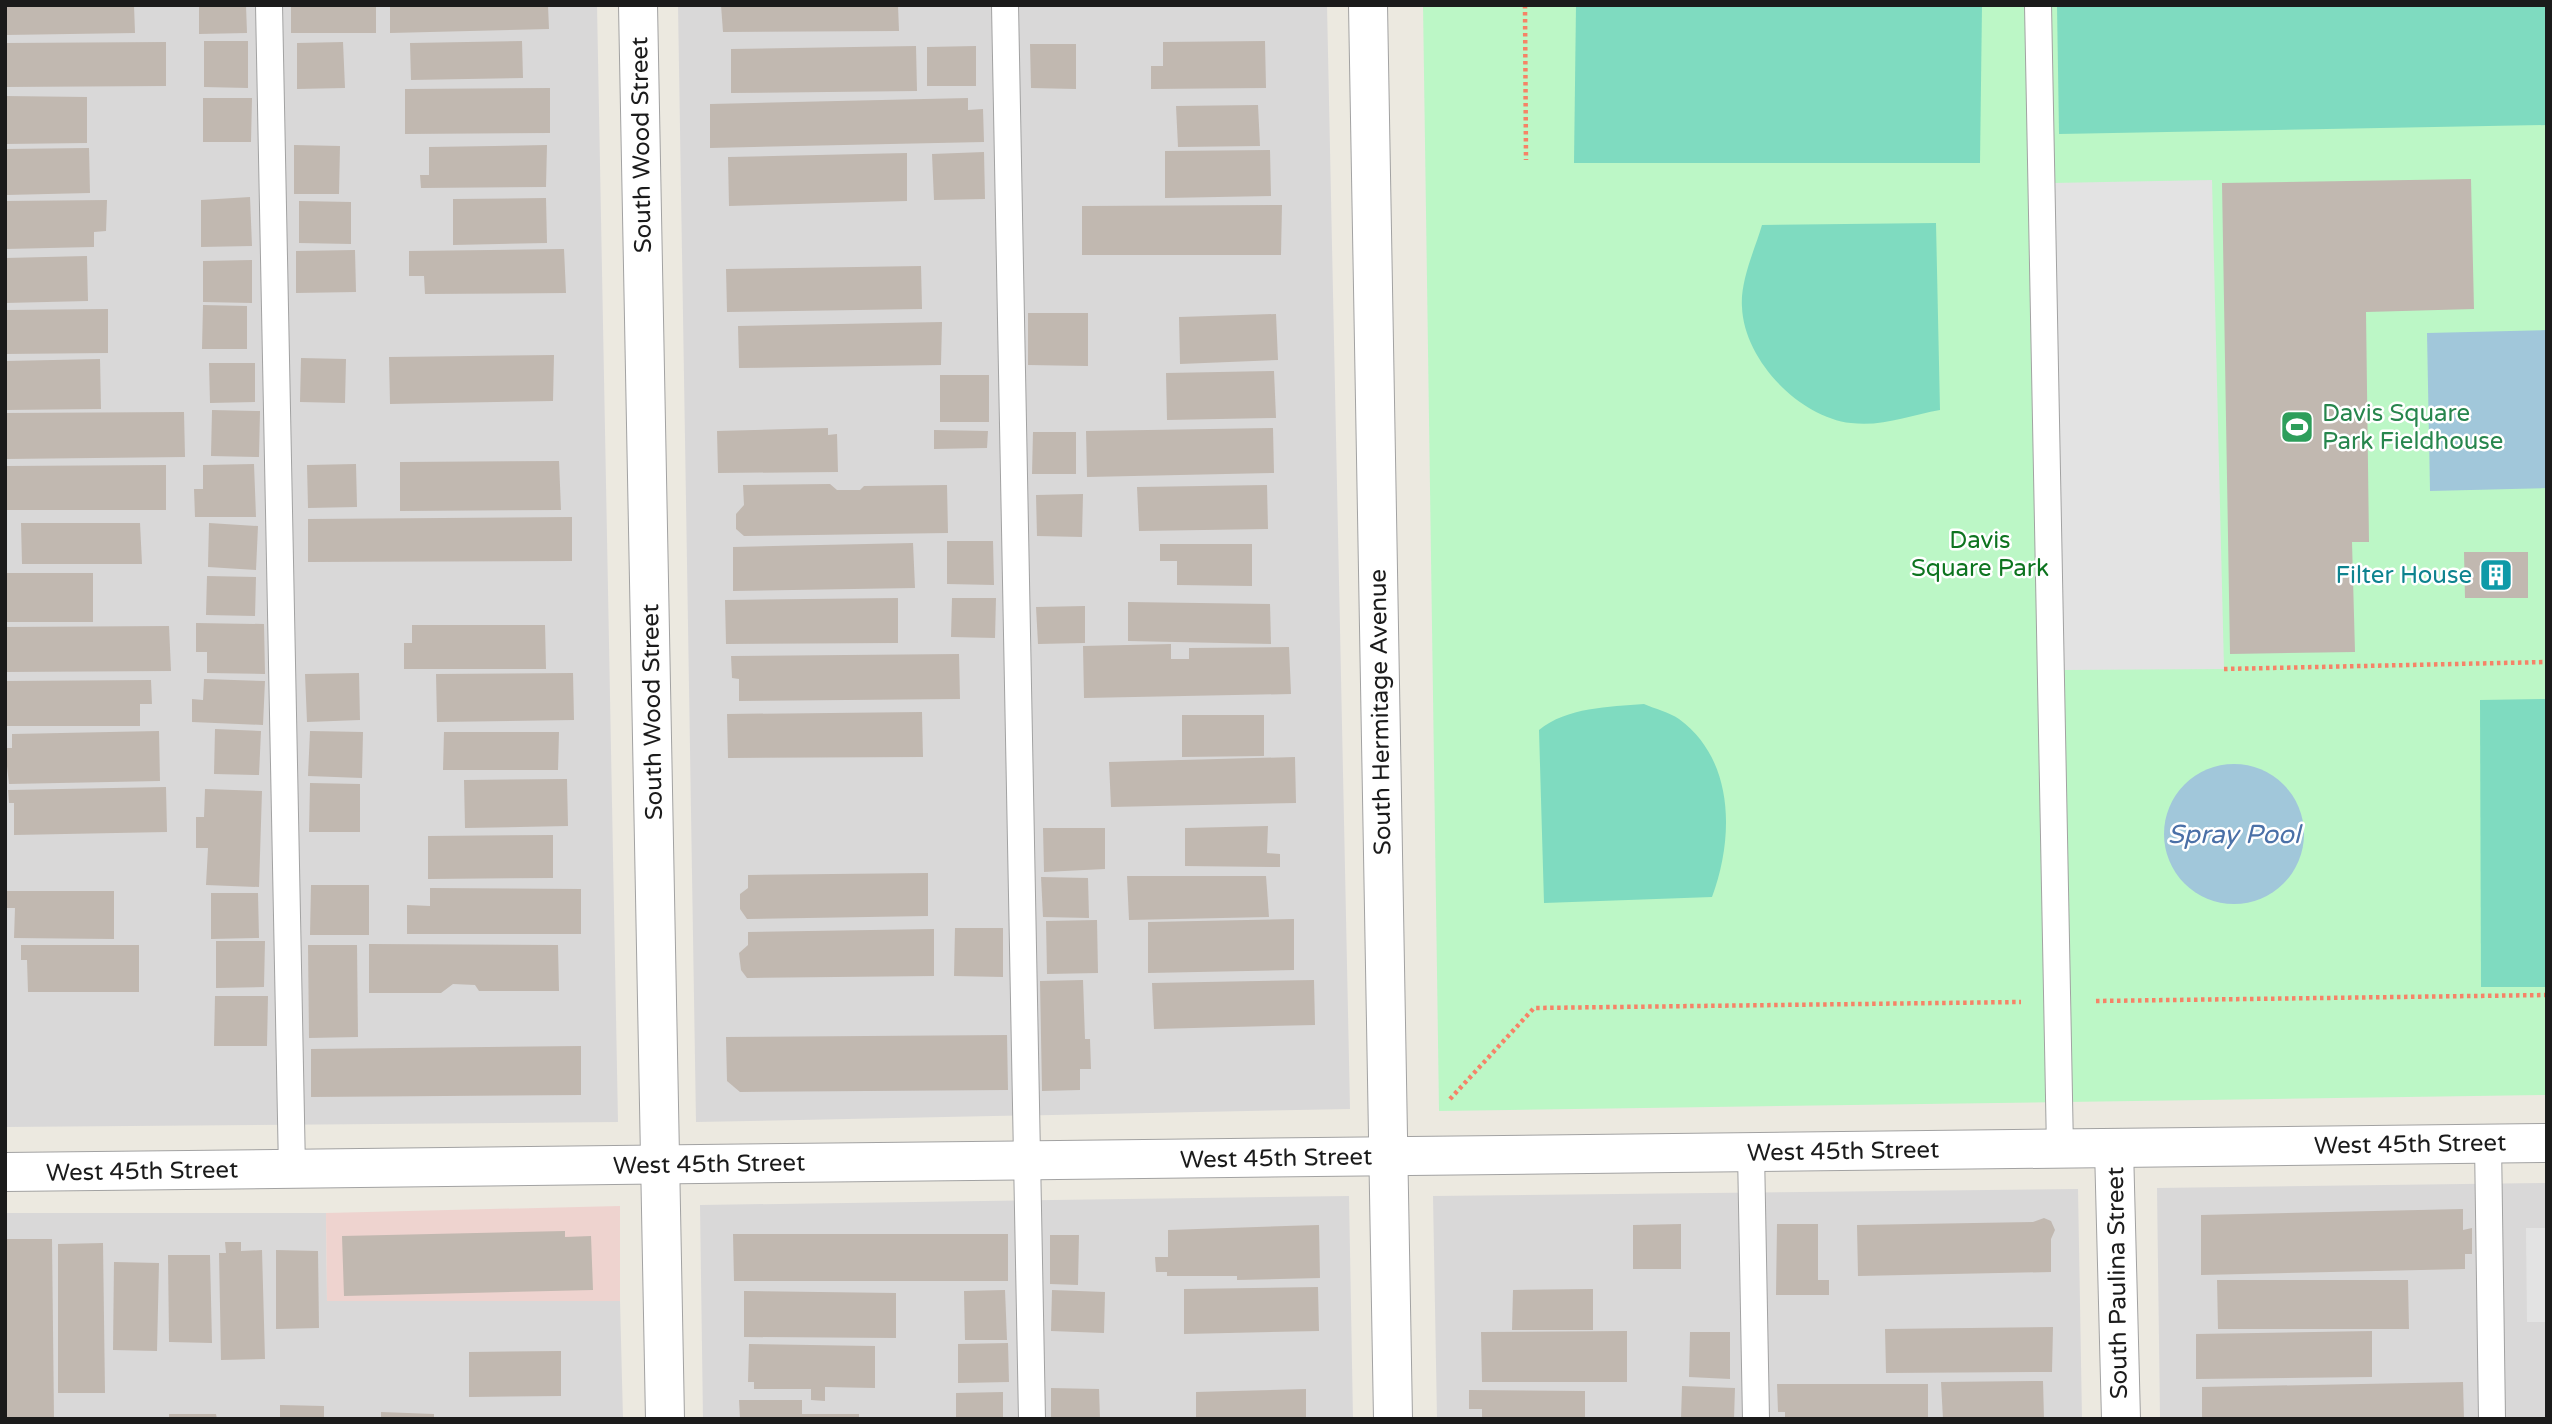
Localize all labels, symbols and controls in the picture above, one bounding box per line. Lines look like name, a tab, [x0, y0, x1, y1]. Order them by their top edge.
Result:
street label: South Wood Street	[625, 37, 658, 253]
place label: Davis Square Park Fieldhouse	[2322, 399, 2503, 456]
sports icon: Davis Square Park Fieldhouse	[2278, 408, 2316, 446]
park label: Davis Square Park	[1911, 526, 2049, 583]
building icon: Filter House	[2477, 556, 2515, 594]
place label: Filter House	[2336, 561, 2472, 590]
street label: South Hermitage Avenue	[1364, 569, 1397, 855]
street label: South Wood Street	[636, 604, 669, 820]
water label: Spray Pool	[2168, 819, 2304, 850]
street label: West 45th Street	[2314, 1128, 2506, 1161]
street label: West 45th Street	[1747, 1135, 1939, 1168]
street label: West 45th Street	[1180, 1142, 1372, 1175]
street label: West 45th Street	[613, 1148, 805, 1181]
street label: West 45th Street	[46, 1155, 238, 1188]
street label: South Paulina Street	[2101, 1167, 2134, 1399]

